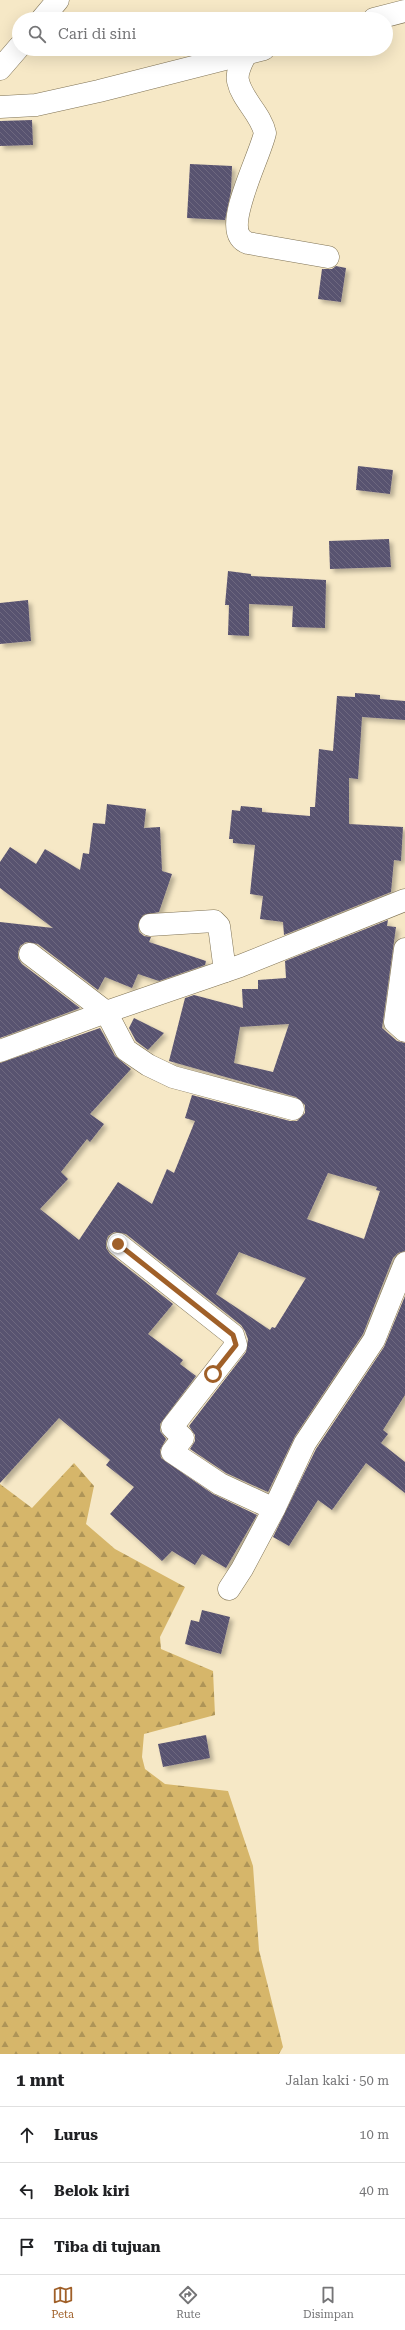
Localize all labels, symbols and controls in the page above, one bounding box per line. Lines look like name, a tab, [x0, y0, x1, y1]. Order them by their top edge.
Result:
search box	[12, 12, 393, 56]
icon: search	[26, 23, 48, 45]
text: Cari di sini	[58, 25, 136, 43]
route end	[109, 1235, 127, 1253]
route start	[204, 1365, 222, 1383]
text: 1 mnt	[16, 2070, 65, 2090]
text: Jalan kaki · 50 m	[285, 2073, 389, 2088]
icon: ahead	[16, 2124, 38, 2146]
text: Lurus	[54, 2126, 98, 2144]
text: 10 m	[359, 2127, 389, 2142]
icon: left	[16, 2180, 38, 2202]
text: Belok kiri	[54, 2182, 130, 2200]
text: 40 m	[359, 2183, 389, 2198]
icon: arrive	[16, 2236, 38, 2258]
text: Tiba di tujuan	[54, 2238, 161, 2256]
tab: Peta	[51, 2284, 74, 2321]
tab: Rute	[176, 2284, 201, 2321]
tab: Disimpan	[303, 2284, 354, 2321]

